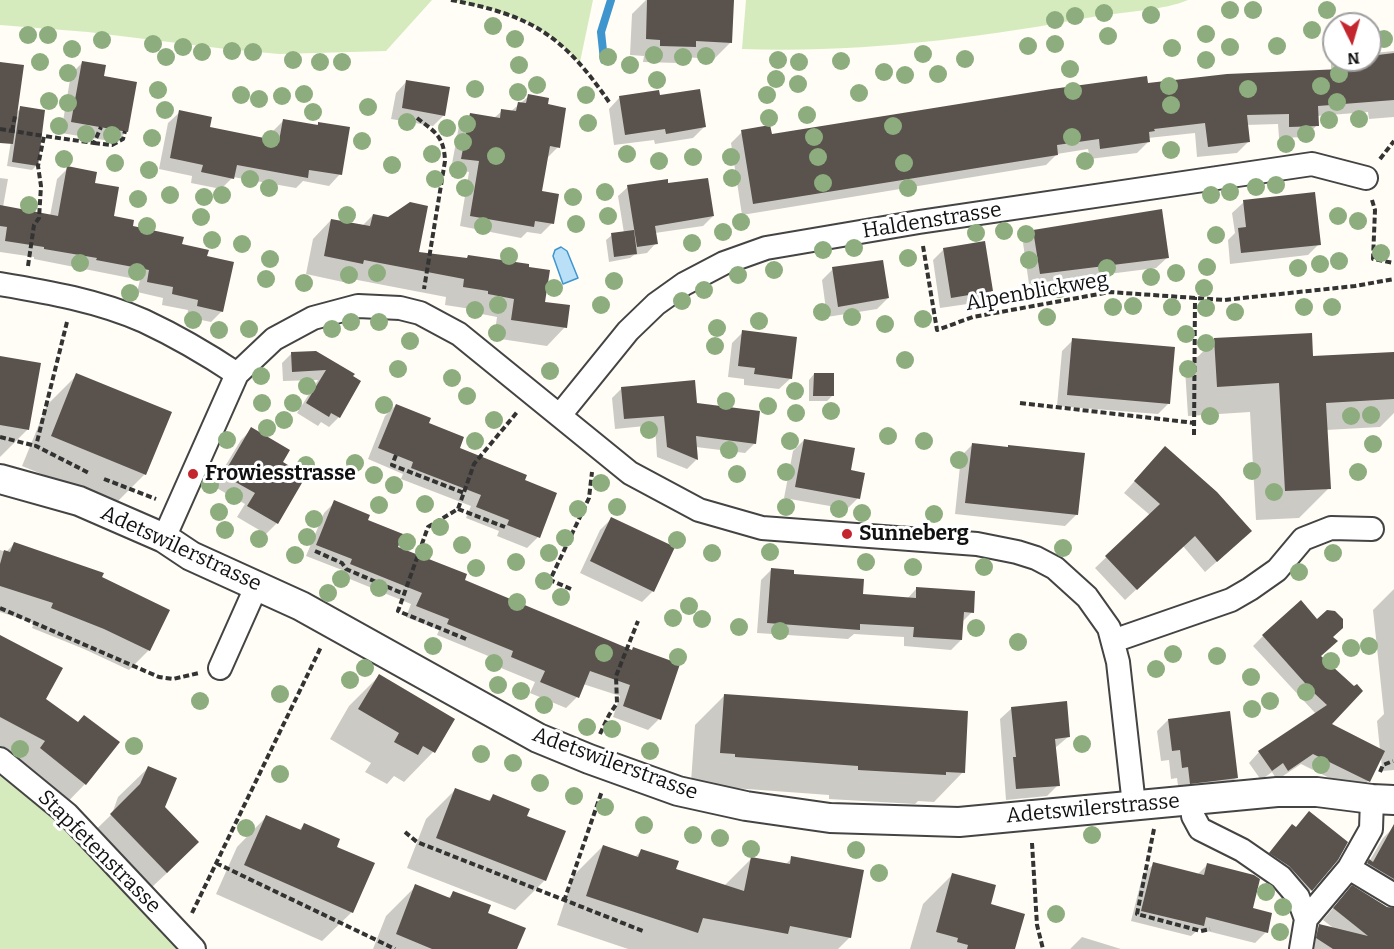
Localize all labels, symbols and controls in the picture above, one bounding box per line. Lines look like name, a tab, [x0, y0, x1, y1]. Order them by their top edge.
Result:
north arrow	[1322, 12, 1382, 72]
text: N	[1346, 48, 1360, 68]
street label: Haldenstrasse	[861, 198, 1003, 244]
street label: Alpenblickweg	[964, 267, 1110, 317]
place label: Frowiesstrasse	[205, 461, 356, 487]
marker: Frowiesstrasse	[186, 467, 200, 481]
street label: Adetswilerstrasse	[97, 501, 265, 597]
place label: Sunneberg	[859, 521, 969, 547]
marker: Sunneberg	[840, 527, 854, 541]
street label: Adetswilerstrasse	[529, 722, 701, 806]
street label: Stapfetenstrasse	[32, 785, 166, 919]
street label: Adetswilerstrasse	[1005, 789, 1181, 829]

